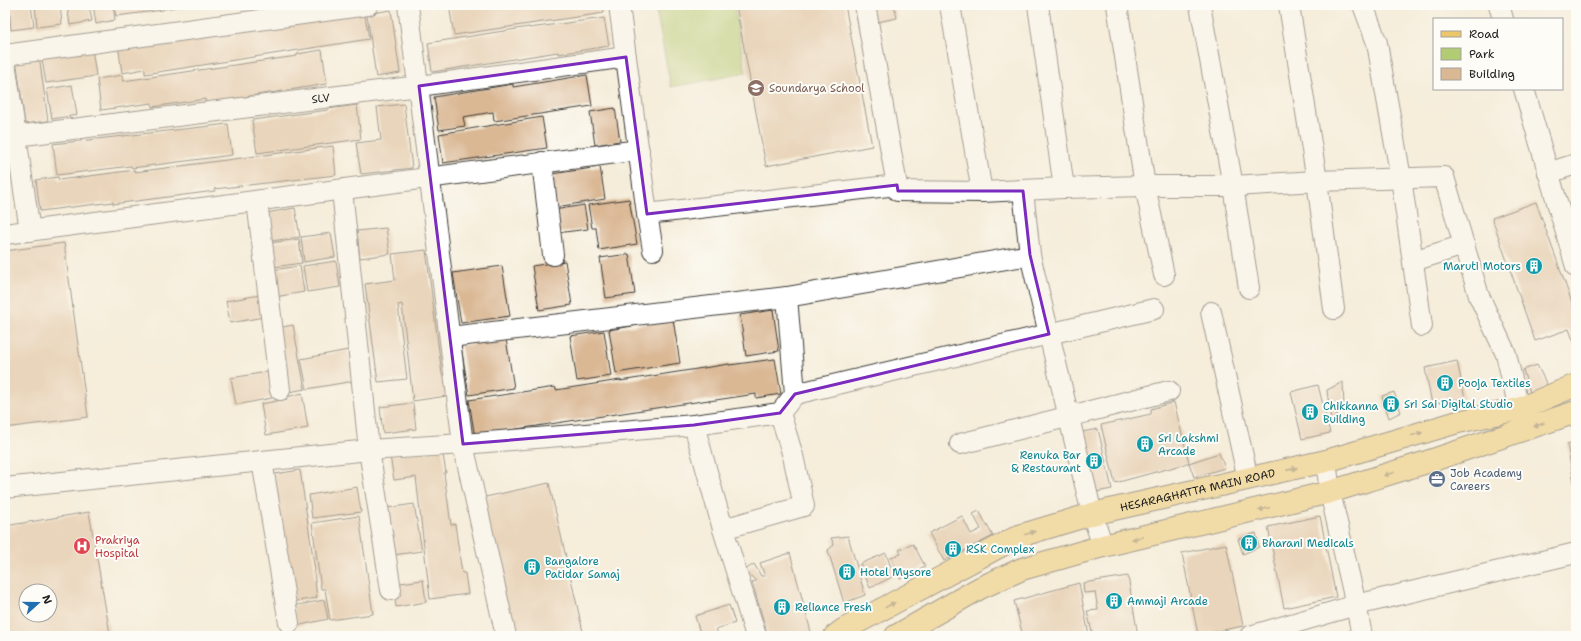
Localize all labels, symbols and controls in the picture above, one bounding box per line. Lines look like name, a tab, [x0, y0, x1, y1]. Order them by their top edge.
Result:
legend	[1433, 18, 1563, 90]
text: Road	[1469, 26, 1500, 42]
text: Park	[1469, 46, 1495, 62]
text: Building	[1469, 66, 1515, 82]
school or university icon: Soundarya School	[746, 78, 766, 98]
place label: Soundarya School	[769, 81, 865, 96]
street label: SLV	[311, 90, 331, 107]
building icon: Maruti Motors	[1524, 256, 1544, 276]
place label: Maruti Motors	[1443, 259, 1521, 274]
building icon: Pooja Textiles	[1435, 373, 1455, 393]
place label: Pooja Textiles	[1458, 376, 1531, 391]
building icon: Sri Sai Digital Studio	[1381, 394, 1401, 414]
place label: Sri Sai Digital Studio	[1404, 397, 1513, 412]
place label: Chikkanna Building	[1323, 399, 1379, 427]
building icon: Chikkanna Building	[1300, 402, 1320, 422]
one-way arrow	[1533, 422, 1545, 428]
place label: Sri Lakshmi Arcade	[1158, 431, 1219, 459]
one-way arrow	[1412, 431, 1424, 437]
building icon: Sri Lakshmi Arcade	[1135, 434, 1155, 454]
place label: Renuka Bar & Restaurant	[1012, 448, 1081, 476]
building icon: Renuka Bar & Restaurant	[1084, 451, 1104, 471]
street label: HESARAGHATTA MAIN ROAD	[1118, 465, 1277, 515]
one-way arrow	[1286, 465, 1298, 471]
place label: Job Academy Careers	[1450, 466, 1522, 494]
office icon: Job Academy Careers	[1427, 469, 1447, 489]
one-way arrow	[1383, 471, 1395, 477]
one-way arrow	[1257, 506, 1270, 512]
one-way arrow	[1024, 530, 1036, 536]
place label: Prakriya Hospital	[95, 533, 140, 561]
building icon: Bharani Medicals	[1239, 533, 1259, 553]
hospital icon: Prakriya Hospital	[72, 536, 92, 556]
one-way arrow	[1131, 536, 1143, 542]
place label: Bharani Medicals	[1262, 536, 1354, 551]
building icon: RSK Complex	[943, 539, 963, 559]
place label: RSK Complex	[966, 542, 1035, 557]
place label: Bangalore Patidar Samaj	[545, 554, 620, 582]
building icon: Bangalore Patidar Samaj	[522, 557, 542, 577]
building icon: Hotel Mysore	[837, 562, 857, 582]
place label: Hotel Mysore	[860, 565, 932, 580]
north arrow	[18, 583, 58, 623]
building icon: Ammaji Arcade	[1104, 591, 1124, 611]
text: N	[38, 593, 56, 607]
place label: Ammaji Arcade	[1127, 594, 1208, 609]
building icon: Reliance Fresh	[772, 597, 792, 617]
place label: Reliance Fresh	[795, 600, 872, 615]
one-way arrow	[884, 602, 896, 609]

